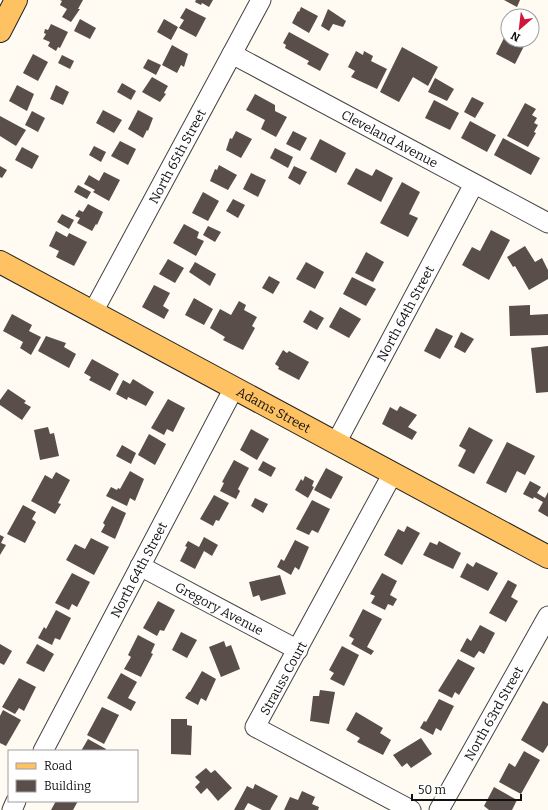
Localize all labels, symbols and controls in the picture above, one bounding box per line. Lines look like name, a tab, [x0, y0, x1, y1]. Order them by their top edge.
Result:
north arrow	[500, 8, 540, 48]
text: N	[508, 28, 522, 44]
street label: North 65th Street	[146, 106, 209, 206]
street label: Cleveland Avenue	[339, 107, 440, 171]
street label: North 64th Street	[374, 263, 437, 364]
street label: Adams Street	[234, 384, 313, 436]
street label: North 64th Street	[108, 519, 170, 620]
street label: Gregory Avenue	[172, 579, 266, 638]
street label: Strauss Court	[257, 639, 310, 718]
street label: North 63rd Street	[461, 663, 526, 763]
legend	[8, 750, 138, 802]
text: Road	[44, 759, 72, 773]
scale bar	[412, 776, 521, 802]
text: Building	[44, 779, 91, 793]
text: 50 m	[418, 783, 447, 797]

